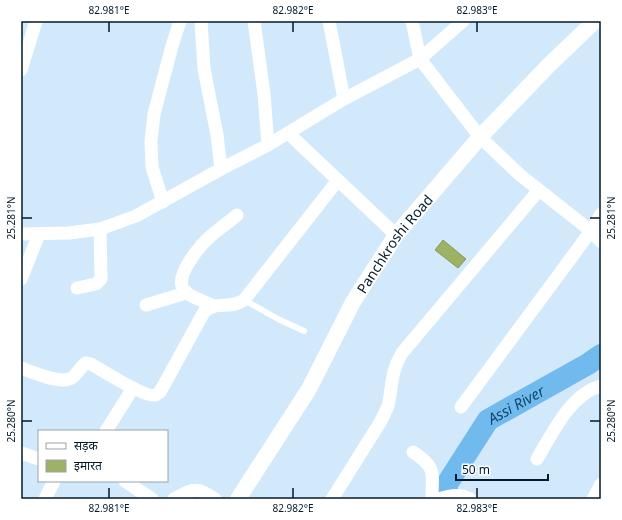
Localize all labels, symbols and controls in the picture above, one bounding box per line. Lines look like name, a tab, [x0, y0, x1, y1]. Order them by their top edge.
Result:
text: 82.981°E	[88, 3, 130, 17]
text: 82.982°E	[272, 3, 314, 17]
text: 82.983°E	[456, 3, 498, 17]
street label: Panchkroshi Road	[352, 190, 436, 297]
text: 25.281°N	[4, 196, 18, 240]
text: 25.281°N	[604, 196, 618, 240]
water label: Assi River	[483, 380, 549, 429]
text: 25.280°N	[4, 399, 18, 443]
text: 25.280°N	[604, 399, 618, 443]
legend	[38, 430, 168, 482]
text: सड़क	[74, 437, 99, 454]
scale bar	[456, 456, 548, 482]
text: इमारत	[74, 457, 103, 474]
text: 50 m	[462, 461, 490, 478]
text: 82.981°E	[88, 501, 130, 515]
text: 82.982°E	[272, 501, 314, 515]
text: 82.983°E	[456, 501, 498, 515]

